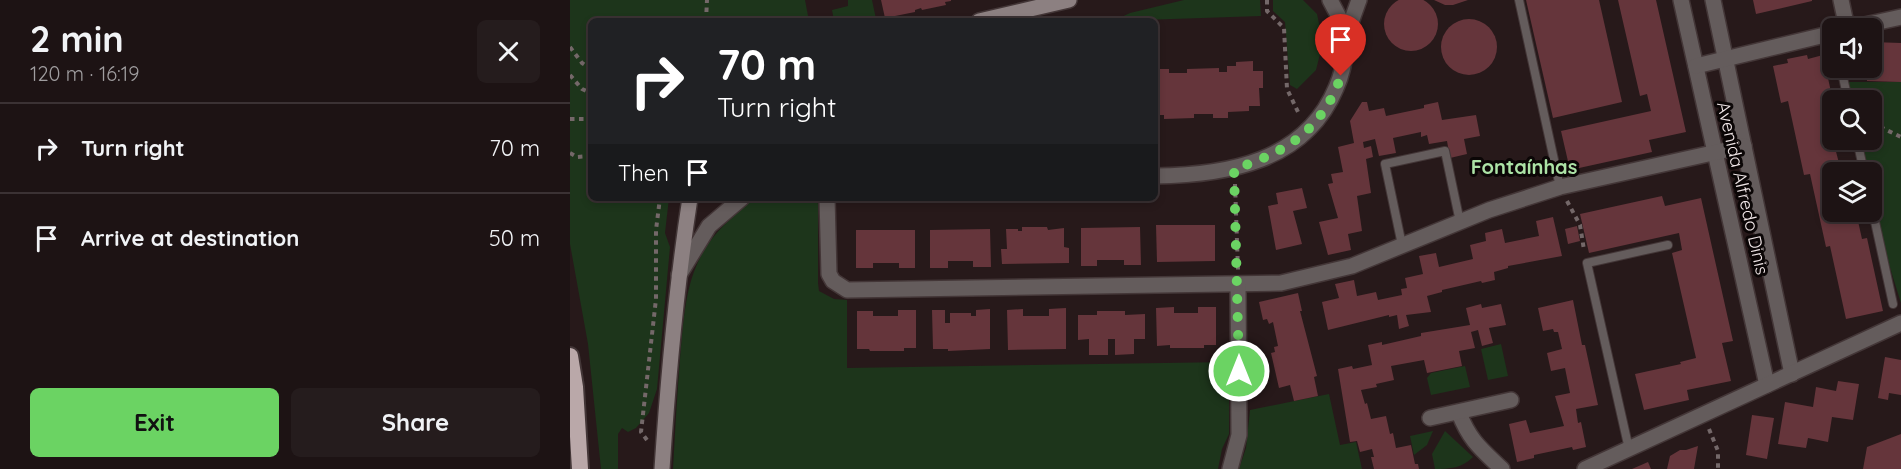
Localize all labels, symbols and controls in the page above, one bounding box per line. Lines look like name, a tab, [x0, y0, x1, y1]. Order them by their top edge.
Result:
pin	[1315, 14, 1366, 76]
text: 2 min	[30, 16, 124, 61]
map controls	[1822, 18, 1882, 222]
button: sound	[1822, 18, 1882, 78]
button: close	[477, 20, 540, 83]
icon: arrive	[1324, 23, 1357, 56]
text: 70 m	[717, 38, 816, 91]
icon: right	[618, 42, 696, 120]
text: 120 m · 16:19	[30, 61, 139, 86]
text: Turn right	[717, 90, 836, 124]
button: search	[1822, 90, 1882, 150]
street label: Avenida Alfredo Dinis	[1712, 99, 1774, 277]
icon: right	[30, 132, 63, 165]
text: Turn right	[81, 134, 185, 162]
text: 70 m	[490, 134, 540, 162]
district label: Fontaínhas	[1471, 154, 1577, 179]
icon: arrive	[681, 156, 714, 189]
text: Then	[618, 159, 669, 187]
button: layers	[1822, 162, 1882, 222]
icon: arrive	[30, 222, 63, 255]
text: Arrive at destination	[81, 224, 299, 252]
text: 50 m	[489, 224, 540, 252]
position arrow	[1207, 339, 1271, 403]
button: Exit	[30, 388, 279, 457]
button: Share	[291, 388, 540, 457]

